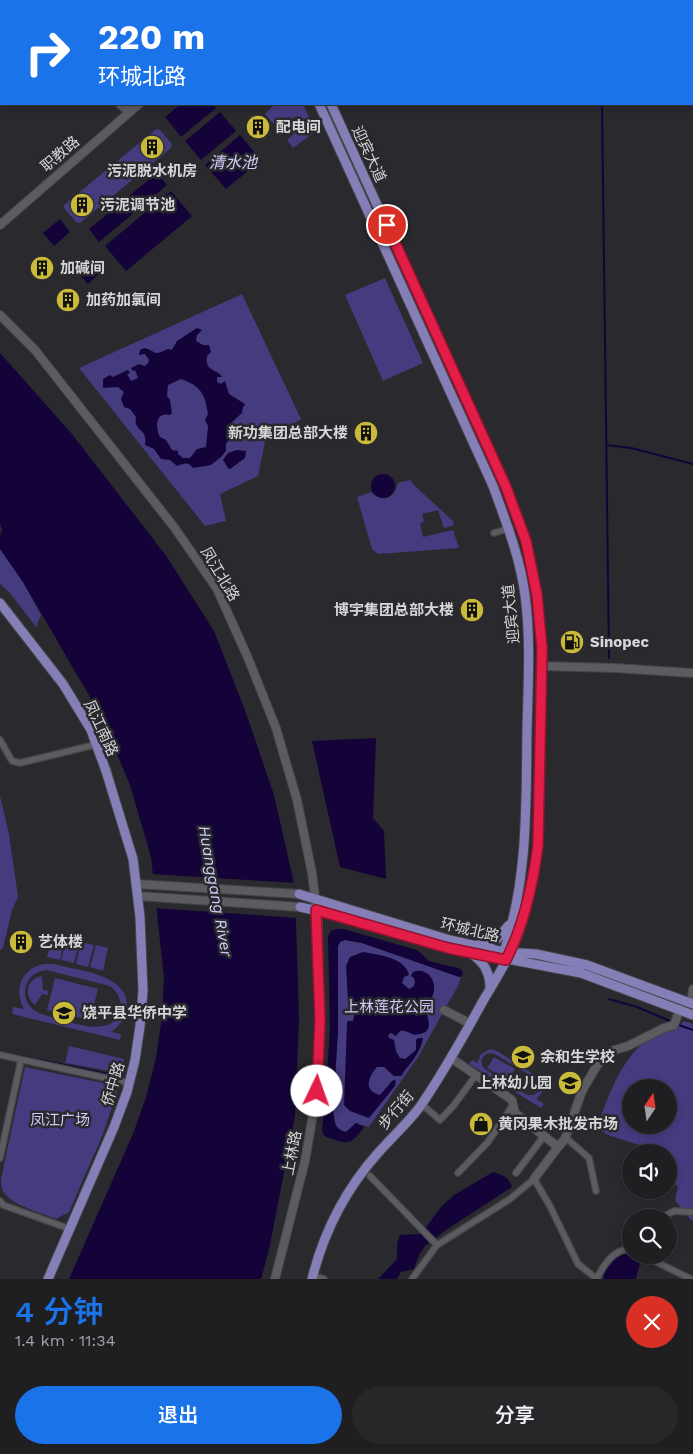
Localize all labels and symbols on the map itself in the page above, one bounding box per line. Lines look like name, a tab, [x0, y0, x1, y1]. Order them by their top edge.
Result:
building icon: 配电间	[245, 114, 271, 140]
place label: 配电间	[276, 118, 321, 136]
street label: 迎宾大道	[348, 123, 390, 185]
street label: 职教路	[37, 132, 83, 176]
building icon: 污泥脱水机房	[139, 134, 165, 160]
water label: 清水池	[209, 153, 259, 172]
place label: 污泥脱水机房	[107, 162, 197, 180]
building icon: 污泥调节池	[69, 192, 95, 218]
place label: 污泥调节池	[100, 196, 175, 214]
pin	[366, 204, 408, 246]
building icon: 加碱间	[29, 255, 55, 281]
place label: 加碱间	[60, 259, 105, 277]
building icon: 加药加氯间	[55, 287, 81, 313]
place label: 加药加氯间	[86, 291, 161, 309]
building icon: 新功集团总部大楼	[353, 420, 379, 446]
place label: 新功集团总部大楼	[228, 424, 348, 442]
street label: 凤江北路	[197, 544, 243, 604]
street label: 迎宾大道	[499, 583, 523, 645]
building icon: 博宇集团总部大楼	[459, 597, 485, 623]
place label: 博宇集团总部大楼	[334, 601, 454, 619]
fuel station icon: Sinopec	[559, 629, 585, 655]
place label: Sinopec	[590, 633, 649, 651]
street label: 凤江南路	[80, 697, 122, 759]
water label: Huanggang River	[195, 824, 237, 959]
street label: 环城北路	[439, 914, 501, 946]
building icon: 艺体楼	[8, 929, 34, 955]
place label: 艺体楼	[38, 933, 83, 951]
park label: 上林莲花公园	[344, 998, 434, 1016]
school or university icon: 饶平县华侨中学	[51, 1000, 77, 1026]
place label: 饶平县华侨中学	[82, 1004, 187, 1022]
school or university icon: 余和生学校	[510, 1044, 536, 1070]
place label: 余和生学校	[540, 1048, 615, 1066]
street label: 侨中路	[98, 1060, 128, 1108]
position arrow	[290, 1064, 342, 1116]
school or university icon: 上林幼儿园	[557, 1070, 583, 1096]
place label: 上林幼儿园	[477, 1074, 552, 1092]
north arrow	[622, 1079, 678, 1134]
street label: 步行街	[375, 1087, 417, 1133]
park label: 凤江广场	[30, 1111, 90, 1129]
shop icon: 黄冈果木批发市场	[468, 1111, 494, 1137]
place label: 黄冈果木批发市场	[498, 1115, 618, 1133]
street label: 上林路	[279, 1129, 305, 1177]

